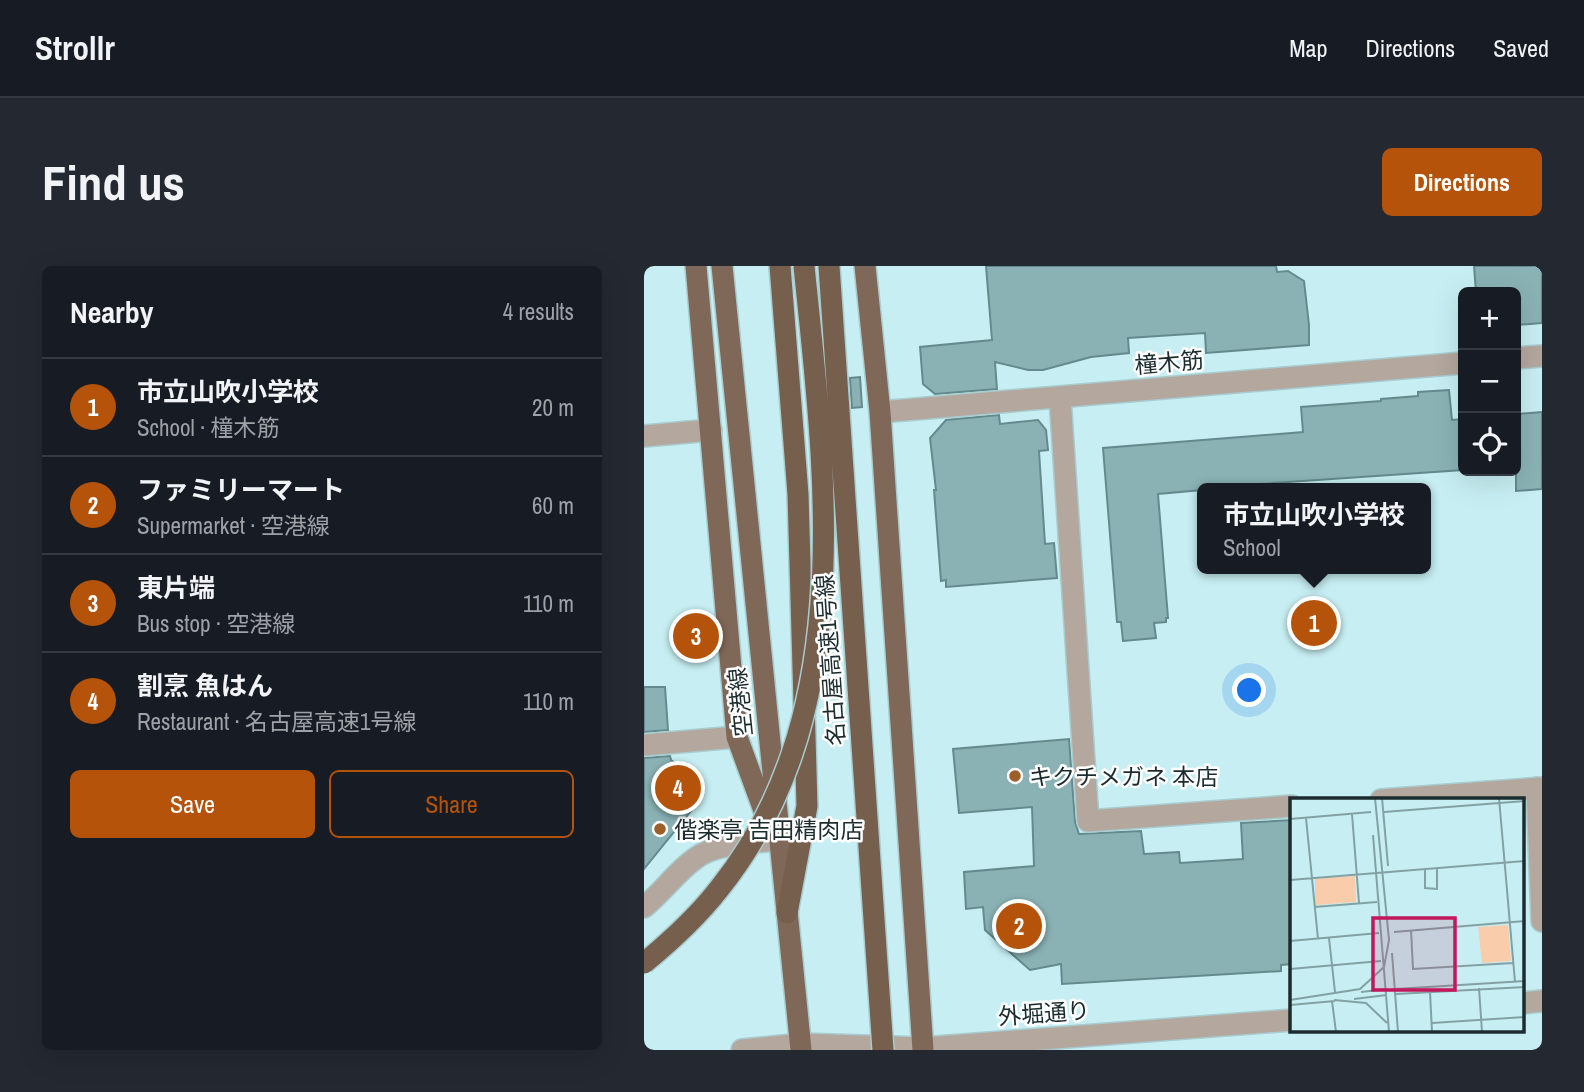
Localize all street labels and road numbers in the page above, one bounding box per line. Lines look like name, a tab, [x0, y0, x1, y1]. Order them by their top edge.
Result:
street label: 橦木筋	[1133, 344, 1205, 380]
street label: 名古屋高速1号線	[809, 573, 851, 747]
street label: 空港線	[721, 666, 759, 738]
street label: 外堀通り	[997, 994, 1091, 1032]

